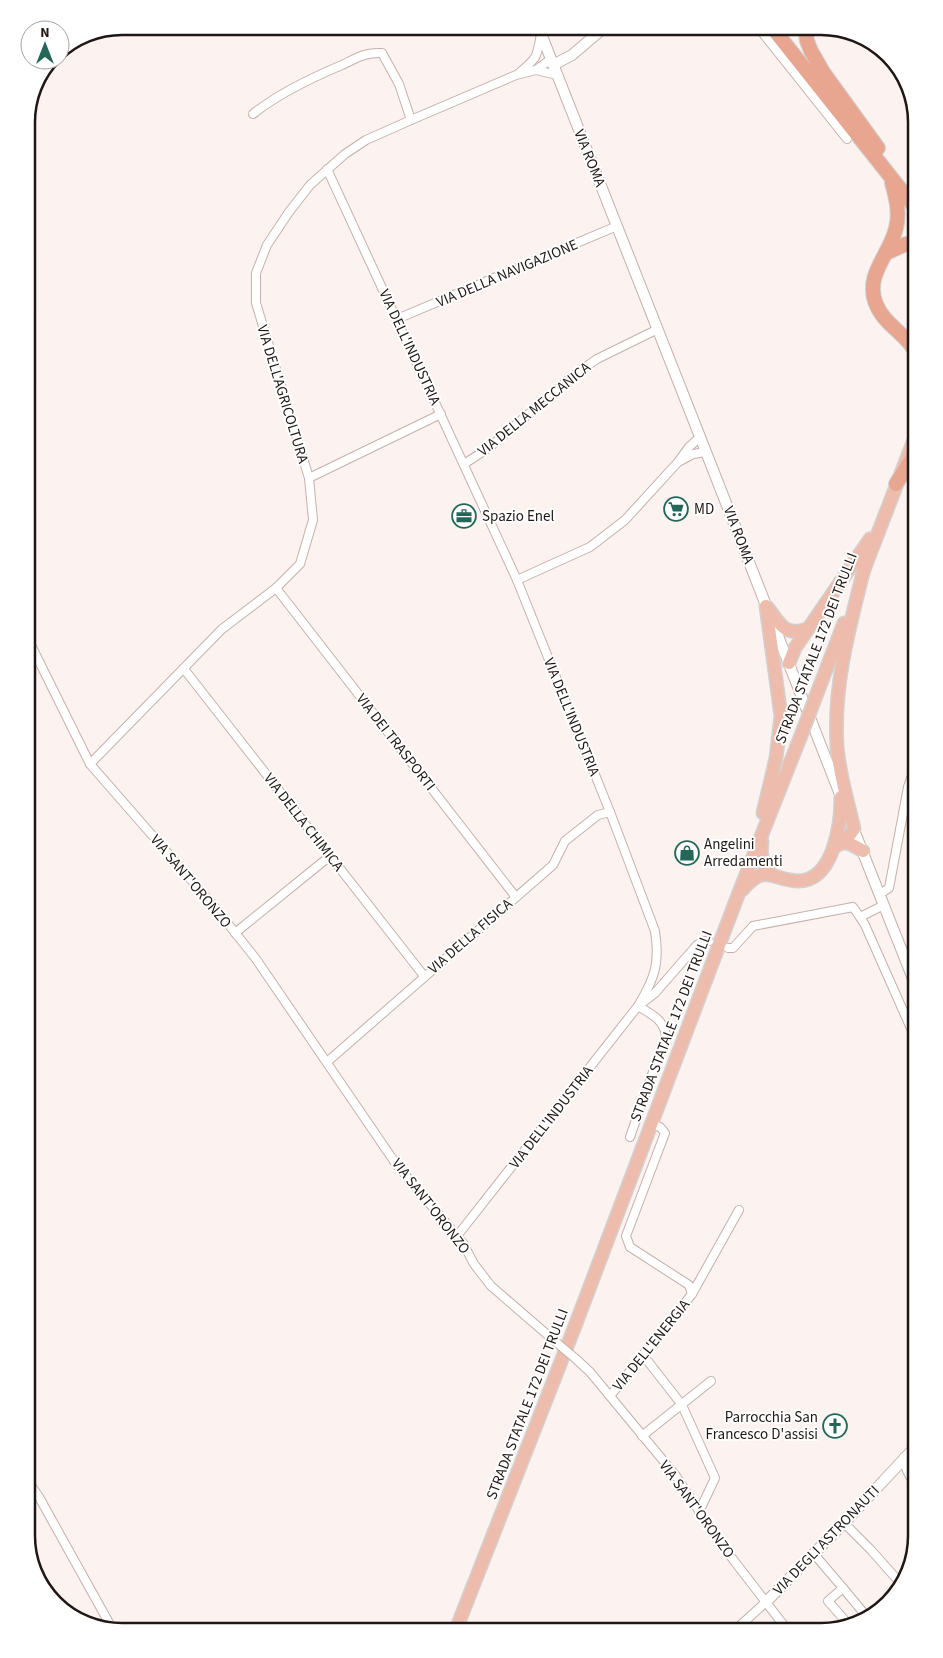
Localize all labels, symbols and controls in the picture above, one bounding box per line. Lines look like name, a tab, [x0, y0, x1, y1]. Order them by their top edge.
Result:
north arrow	[20, 20, 70, 70]
text: N	[40, 23, 50, 43]
street label: VIA ROMA	[568, 126, 611, 191]
street label: VIA DELLA NAVIGAZIONE	[433, 234, 581, 313]
street label: VIA DELL'INDUSTRIA	[373, 286, 446, 409]
street label: VIA DELL'AGRICOLTURA	[251, 322, 314, 467]
street label: VIA DELLA MECCANICA	[473, 357, 596, 462]
supermarket icon: MD	[663, 496, 689, 522]
place label: MD	[694, 499, 714, 520]
office icon: Spazio Enel	[451, 503, 477, 529]
street label: VIA ROMA	[718, 503, 759, 568]
place label: Spazio Enel	[482, 506, 554, 527]
street label: STRADA STATALE 172 DEI TRULLI	[770, 550, 863, 747]
street label: VIA DELL'INDUSTRIA	[538, 655, 605, 780]
street label: VIA DEI TRASPORTI	[351, 689, 440, 795]
street label: VIA DELLA CHIMICA	[259, 769, 349, 877]
street label: VIA SANT'ORONZO	[145, 830, 236, 933]
place label: Angelini Arredamenti	[704, 834, 783, 872]
shop icon: Angelini Arredamenti	[674, 840, 700, 866]
street label: VIA DELLA FISICA	[424, 893, 518, 979]
street label: STRADA STATALE 172 DEI TRULLI	[625, 928, 718, 1125]
street label: VIA DELL'INDUSTRIA	[504, 1061, 599, 1173]
street label: VIA SANT'ORONZO	[387, 1154, 475, 1259]
street label: VIA DELL'ENERGIA	[608, 1294, 695, 1396]
street label: STRADA STATALE 172 DEI TRULLI	[481, 1306, 574, 1503]
place label: Parrocchia San Francesco D'assisi	[706, 1407, 818, 1445]
church icon: Parrocchia San Francesco D'assisi	[822, 1413, 848, 1439]
street label: VIA SANT'ORONZO	[654, 1456, 739, 1563]
street label: VIA DEGLI ASTRONAUTI	[768, 1481, 884, 1600]

